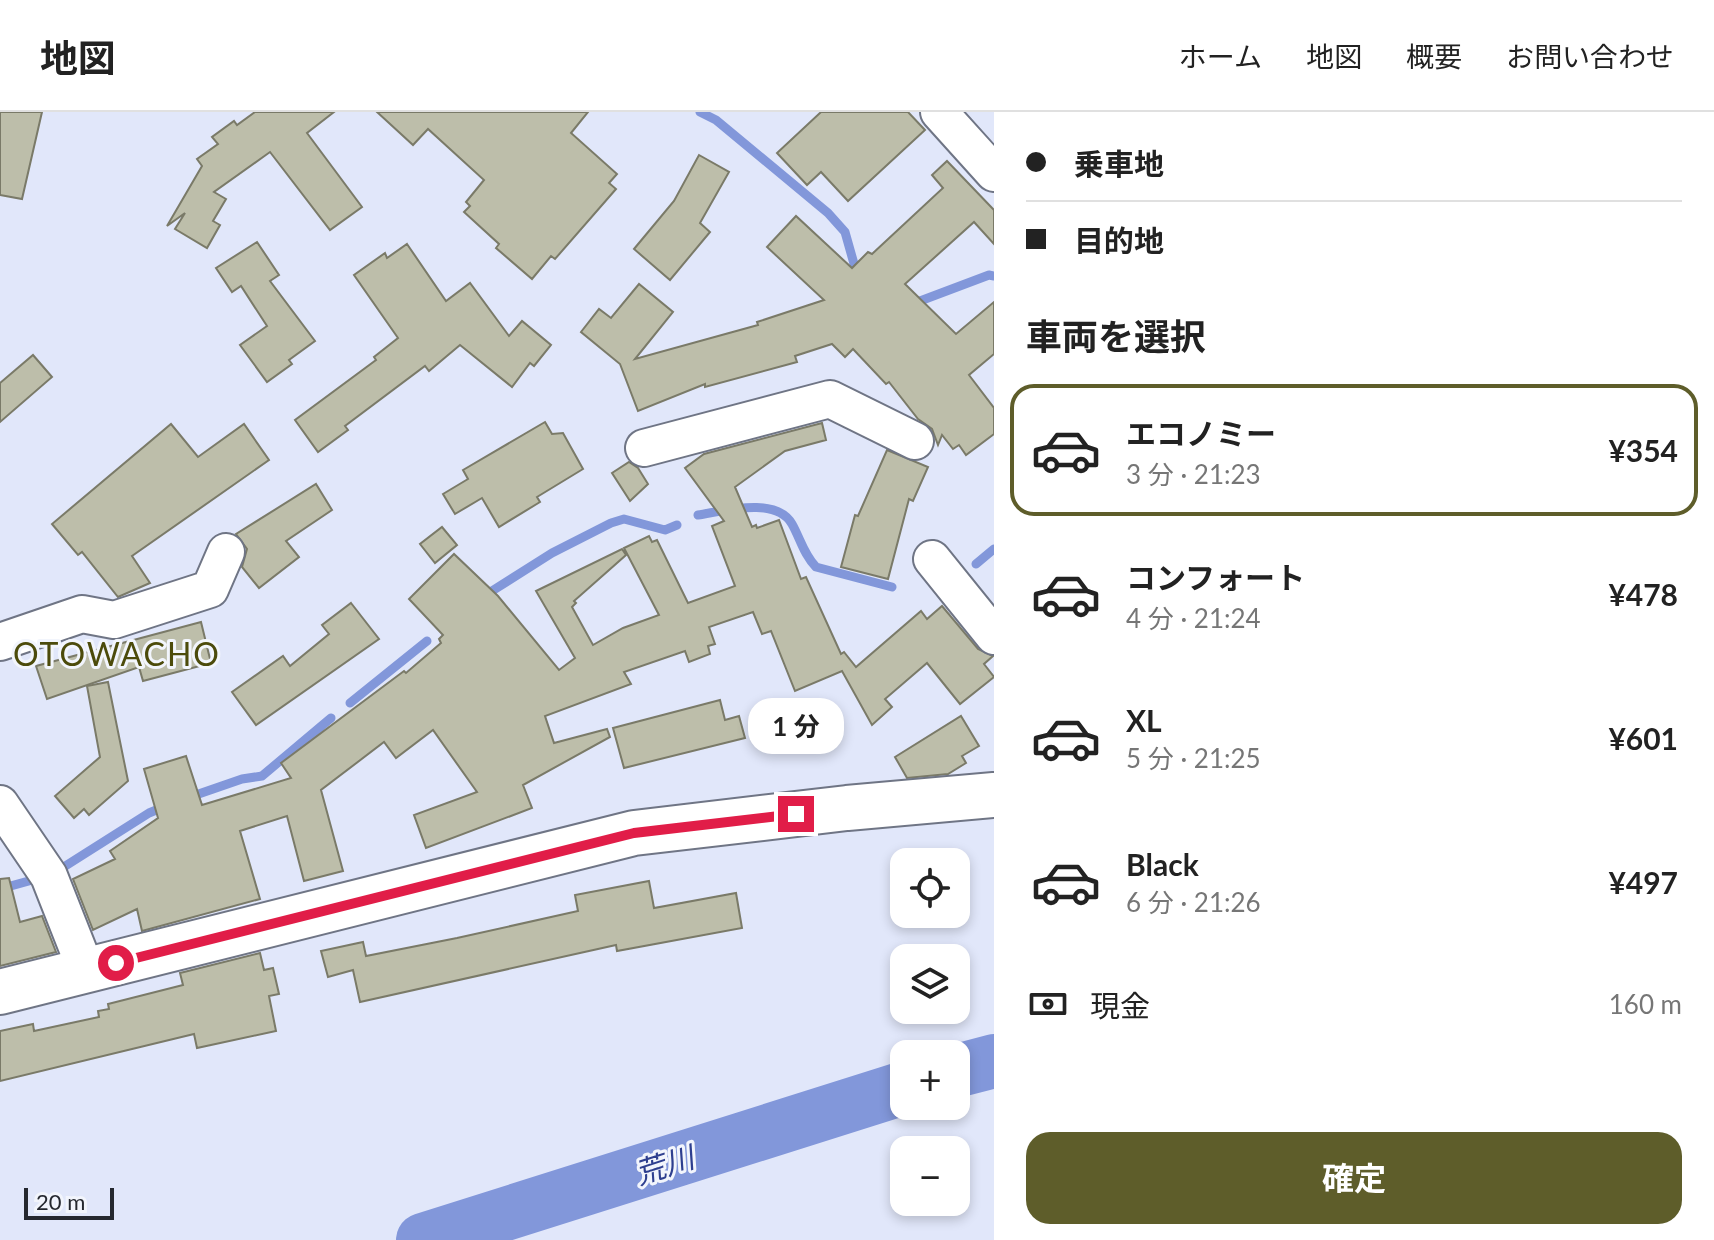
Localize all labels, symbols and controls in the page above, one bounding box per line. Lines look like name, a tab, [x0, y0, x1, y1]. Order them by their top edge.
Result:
text: 地図	[40, 34, 116, 80]
text: ホーム	[1179, 39, 1262, 73]
text: 地図	[1306, 39, 1362, 73]
text: 概要	[1406, 39, 1462, 73]
text: お問い合わせ	[1506, 39, 1674, 73]
text: 乗車地	[1074, 145, 1164, 181]
text: 目的地	[1074, 222, 1164, 258]
text: 車両を選択	[1026, 314, 1206, 358]
icon: car	[1030, 414, 1102, 486]
text: エコノミー	[1126, 415, 1276, 451]
text: ¥354	[1608, 432, 1678, 468]
text: 3 分 · 21:23	[1126, 458, 1261, 490]
icon: car	[1030, 558, 1102, 630]
text: コンフォート	[1126, 559, 1305, 595]
text: ¥478	[1608, 576, 1678, 612]
text: 4 分 · 21:24	[1126, 602, 1261, 634]
district label: OTOWACHO	[13, 634, 221, 673]
callout: 1 分	[748, 698, 844, 754]
icon: car	[1030, 702, 1102, 774]
text: XL	[1126, 702, 1162, 738]
text: 1 分	[772, 710, 820, 742]
text: ¥601	[1608, 720, 1678, 756]
text: 5 分 · 21:25	[1126, 742, 1261, 774]
route end	[778, 796, 814, 832]
icon: car	[1030, 846, 1102, 918]
text: Black	[1126, 846, 1199, 882]
map controls	[890, 848, 970, 1216]
button: locate	[890, 848, 970, 928]
text: ¥497	[1608, 864, 1678, 900]
text: 6 分 · 21:26	[1126, 886, 1261, 918]
button: layers	[890, 944, 970, 1024]
route start	[98, 945, 134, 981]
icon: cash	[1026, 982, 1070, 1026]
text: 現金	[1090, 987, 1150, 1023]
text: 160 m	[1609, 988, 1682, 1020]
button: +	[890, 1040, 970, 1120]
button: 確定	[1026, 1132, 1682, 1224]
button: −	[890, 1136, 970, 1216]
water label: 荒川	[630, 1137, 701, 1190]
scale bar	[24, 1184, 114, 1220]
text: 20 m	[36, 1188, 85, 1215]

